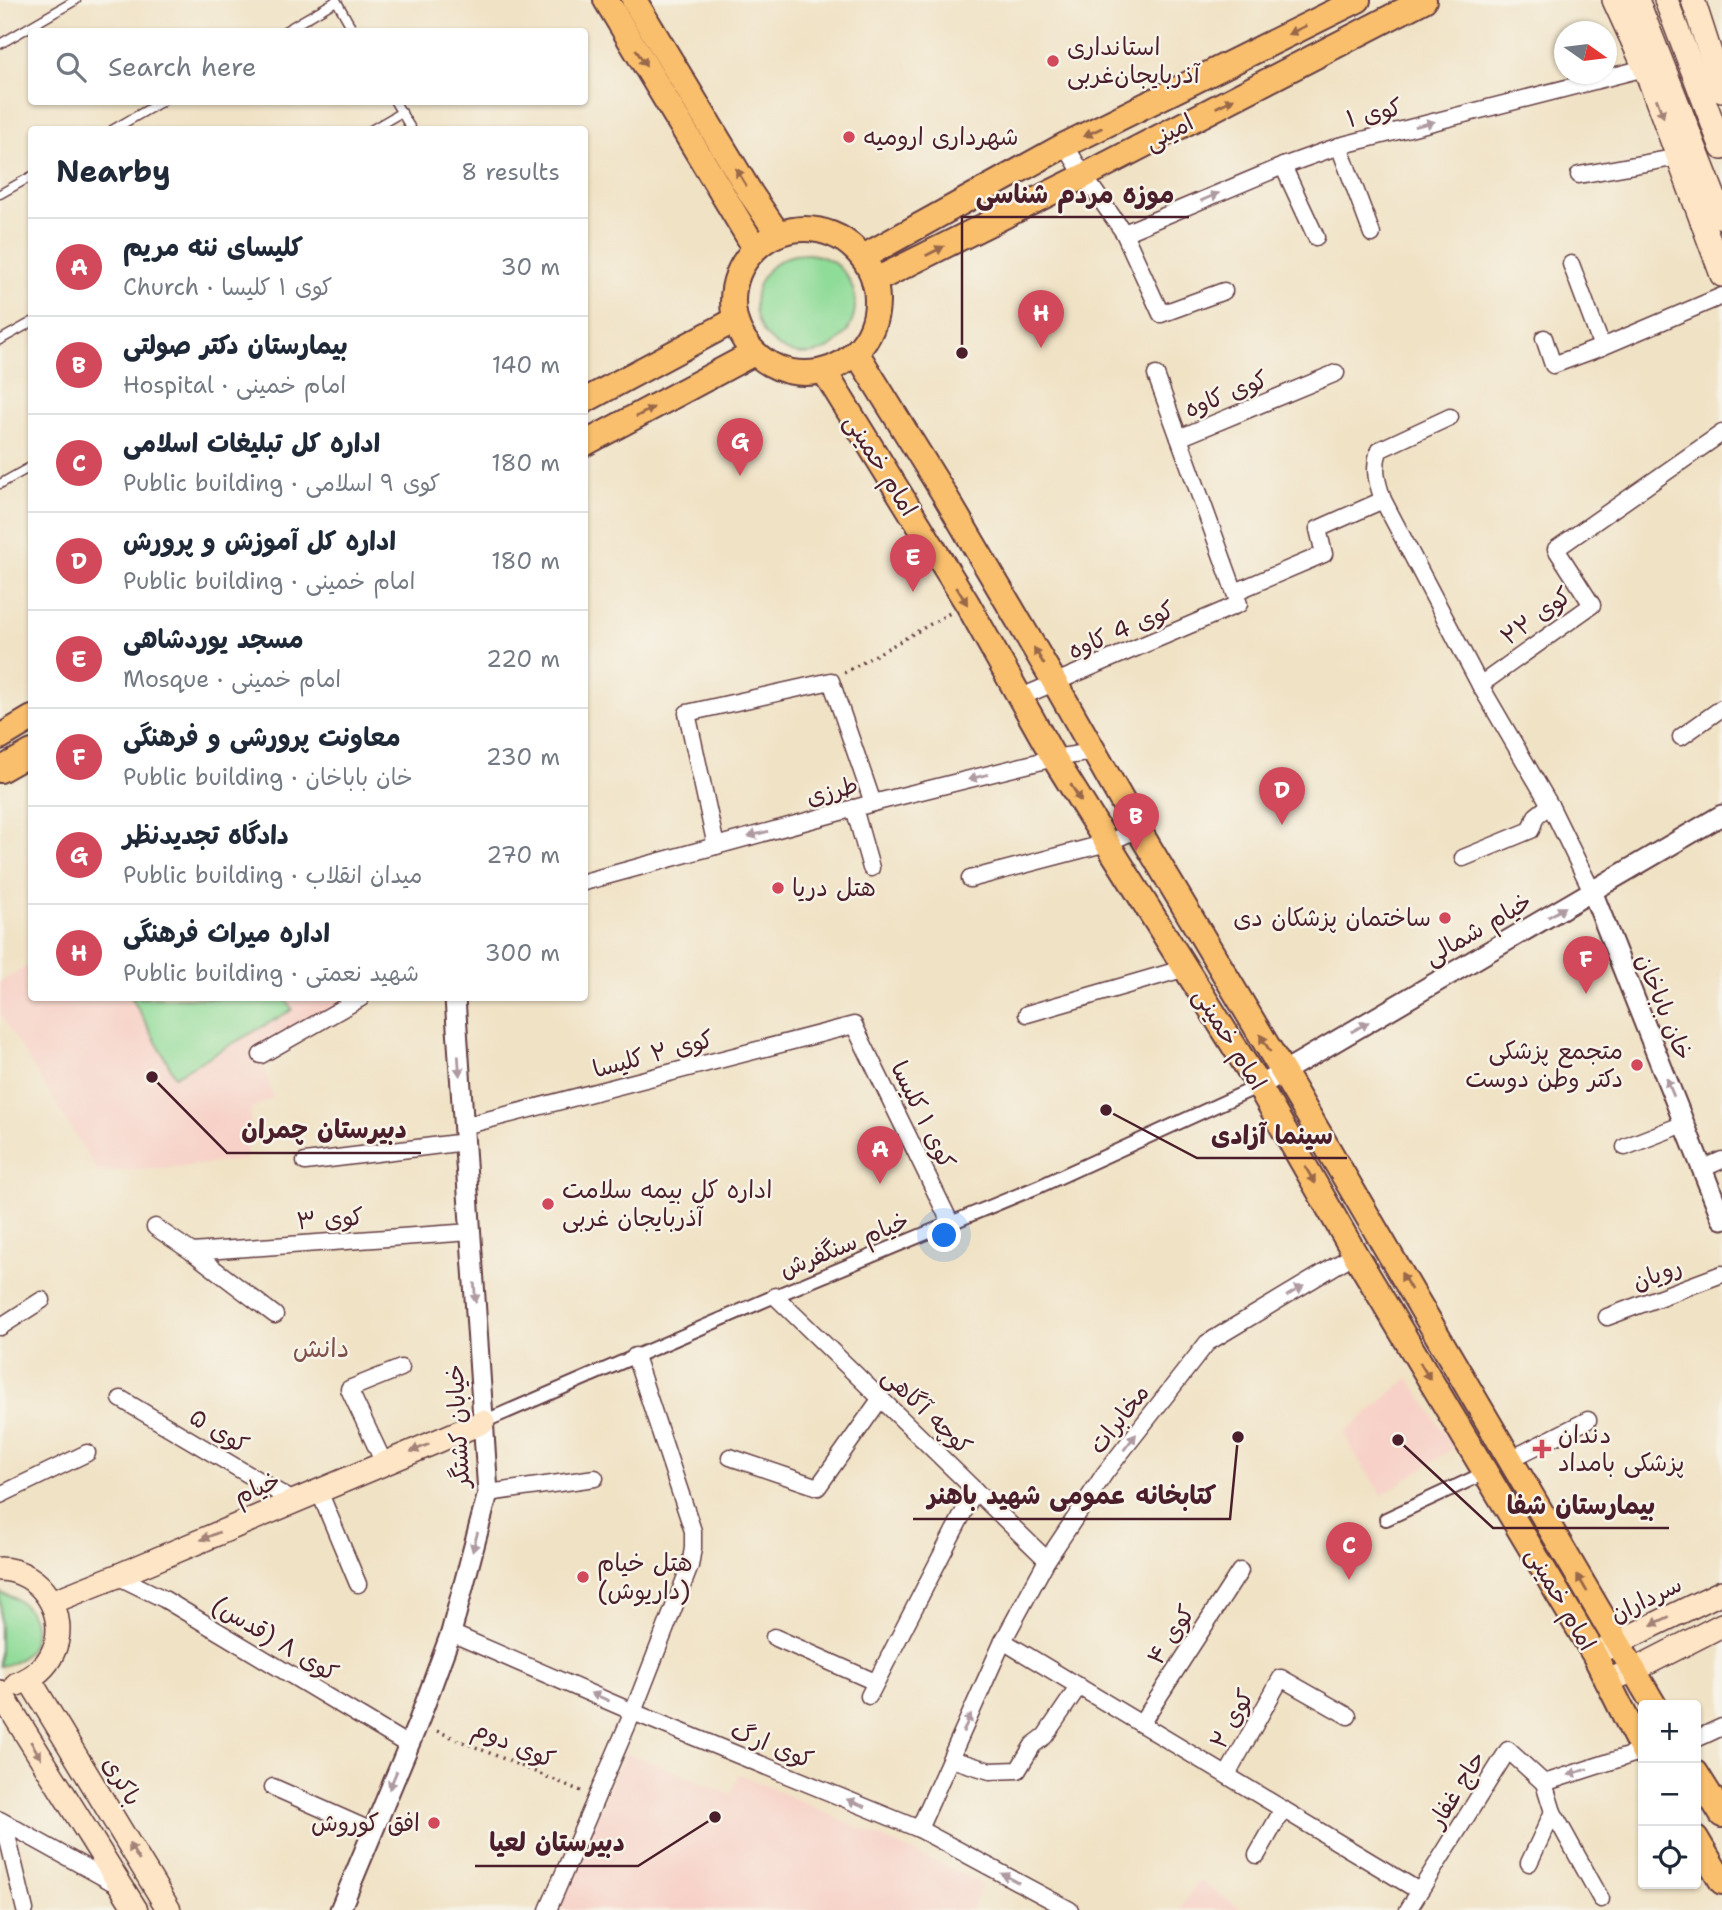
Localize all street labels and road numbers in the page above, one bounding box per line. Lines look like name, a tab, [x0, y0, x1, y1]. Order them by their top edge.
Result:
street label: کوی ۱	[1343, 91, 1405, 135]
street label: امینی	[1139, 106, 1199, 158]
street label: کوی کاوه	[1179, 363, 1273, 425]
street label: امام خمینی	[835, 408, 925, 523]
street label: کوی ۲۲	[1494, 580, 1578, 652]
street label: کوی 4 کاوه	[1063, 593, 1179, 667]
street label: طرزی	[802, 769, 862, 813]
street label: خیام شمالی	[1418, 885, 1539, 974]
street label: خان باباخان	[1628, 949, 1700, 1065]
street label: امام خمینی	[1184, 982, 1274, 1097]
street label: کوی ۲ کلیسا	[589, 1023, 717, 1085]
street label: کوی ۱ کلیسا	[883, 1056, 963, 1174]
street label: کوی ۳	[295, 1201, 365, 1237]
street label: خیام سنگفرش	[774, 1204, 914, 1287]
street label: رویان	[1628, 1250, 1686, 1298]
street label: کوچه آگاهی	[875, 1360, 979, 1462]
street label: خیابان کشتگر	[439, 1363, 477, 1491]
street label: مخابرات	[1082, 1378, 1156, 1460]
street label: کوی ۵	[183, 1401, 255, 1461]
street label: خیام	[229, 1464, 286, 1514]
street label: امام خمینی	[1517, 1541, 1604, 1658]
street label: سرداران	[1605, 1568, 1687, 1630]
street label: کوی ۸ (قدس)	[206, 1589, 344, 1689]
street label: کوی ۴	[1140, 1599, 1202, 1671]
street label: کوی ۲	[1203, 1683, 1261, 1755]
street label: کوی دوم	[467, 1712, 560, 1778]
street label: کوی ارگ	[726, 1714, 818, 1776]
street label: حاج غفار	[1420, 1745, 1493, 1835]
street label: باکری	[95, 1750, 149, 1812]

